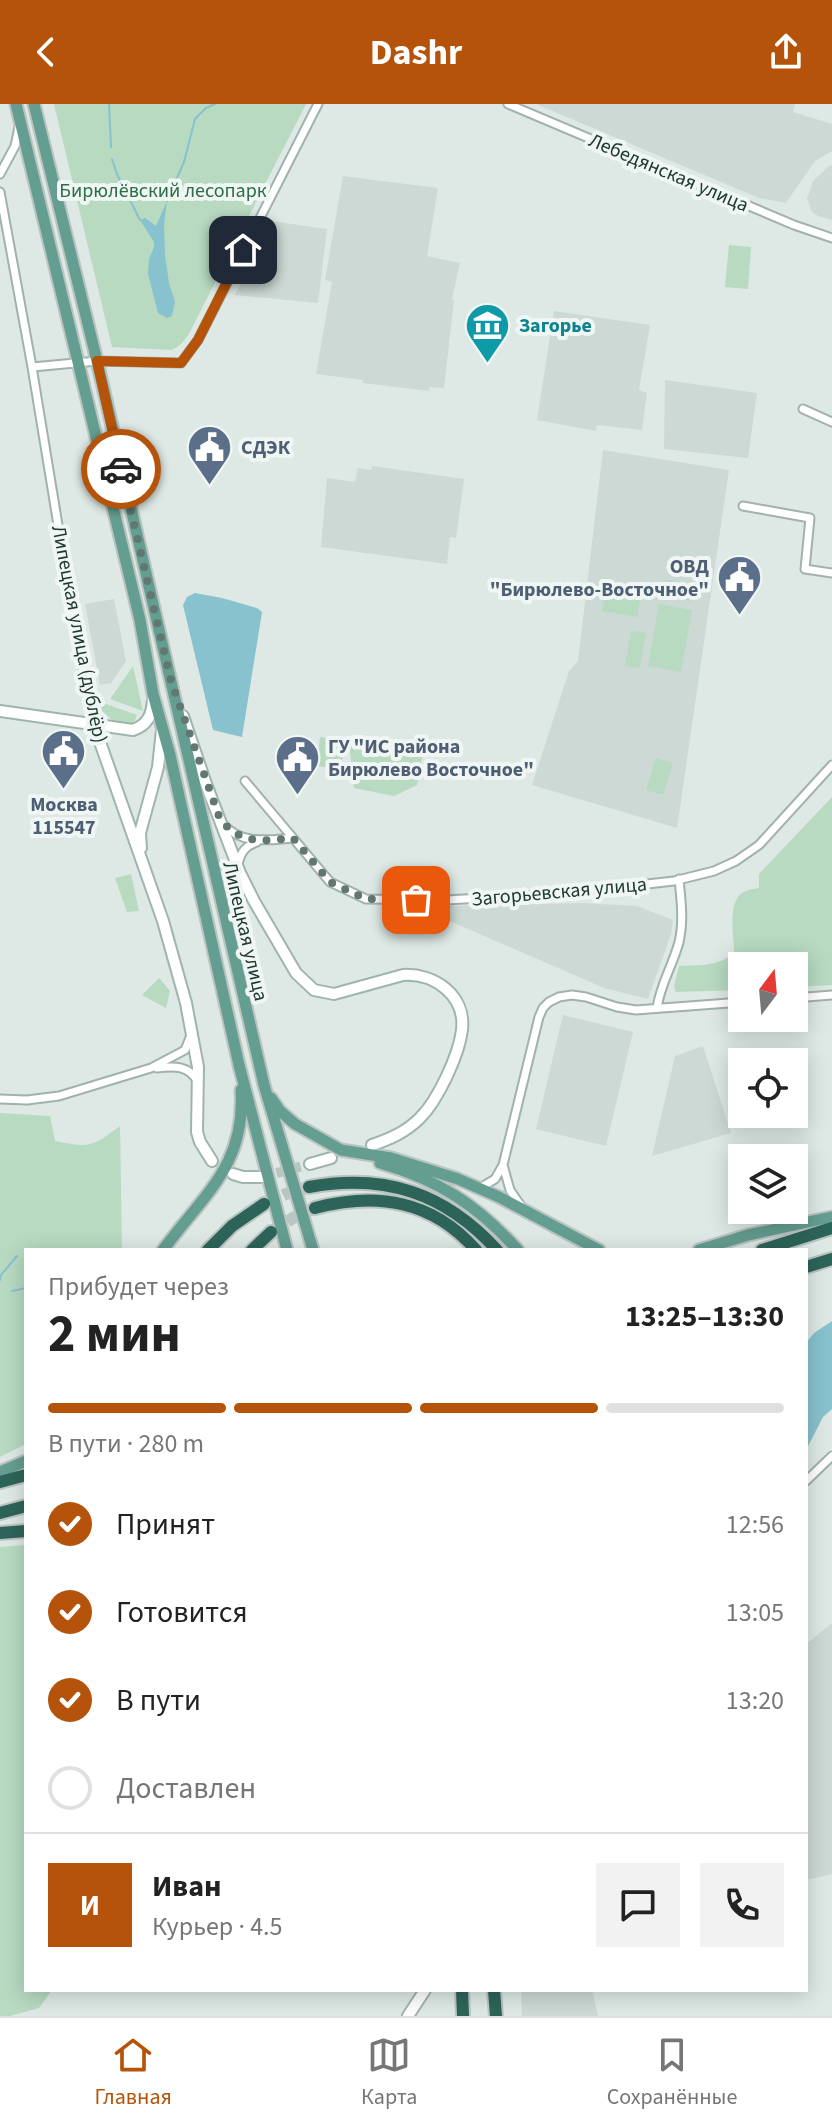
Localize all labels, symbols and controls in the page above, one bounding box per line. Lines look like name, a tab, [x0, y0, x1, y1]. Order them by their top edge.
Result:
text: Dashr	[370, 27, 462, 78]
icon: back	[24, 30, 68, 74]
icon: share	[764, 30, 808, 74]
street label: Лебедянская улица	[584, 127, 753, 219]
park label: Бирюлёвский лесопарк	[59, 177, 267, 205]
pin	[209, 216, 277, 284]
icon: home	[221, 228, 265, 272]
museum icon: Загорье	[464, 301, 512, 364]
place label: Загорье	[519, 312, 592, 340]
public building icon: СДЭК	[186, 423, 234, 486]
courier	[81, 429, 161, 509]
place label: СДЭК	[241, 434, 291, 462]
icon: car	[99, 447, 143, 491]
street label: Липецкая улица (дублёр)	[44, 523, 114, 745]
place label: ОВД "Бирюлево-Восточное"	[490, 553, 710, 604]
public building icon: ОВД "Бирюлево-Восточное"	[716, 554, 764, 617]
public building icon: Москва 115547	[40, 728, 88, 791]
place label: ГУ "ИС района Бирюлево Восточное"	[328, 733, 534, 784]
public building icon: ГУ "ИС района Бирюлево Восточное"	[273, 734, 321, 797]
place label: Москва 115547	[30, 791, 98, 842]
street label: Липецкая улица	[215, 859, 275, 1004]
pin	[382, 866, 450, 934]
street label: Загорьевская улица	[470, 870, 648, 914]
icon: bag	[394, 878, 438, 922]
north arrow	[728, 952, 808, 1032]
map controls	[728, 952, 808, 1224]
button: locate	[728, 1048, 808, 1128]
button: layers	[728, 1144, 808, 1224]
text: Прибудет через	[48, 1268, 229, 1305]
text: 13:25–13:30	[625, 1295, 784, 1338]
text: 2 мин	[48, 1298, 181, 1372]
text: В пути · 280 m	[48, 1425, 204, 1462]
icon: check	[48, 1502, 92, 1546]
text: Принят	[116, 1503, 215, 1546]
text: 12:56	[726, 1506, 784, 1543]
icon: check	[48, 1590, 92, 1634]
text: Готовится	[116, 1591, 248, 1634]
text: 13:05	[726, 1594, 784, 1631]
icon: check	[48, 1678, 92, 1722]
text: В пути	[116, 1679, 201, 1722]
text: 13:20	[726, 1682, 784, 1719]
text: Доставлен	[116, 1767, 256, 1810]
button: chat	[596, 1863, 680, 1947]
button: phone	[700, 1863, 784, 1947]
text: Иван	[152, 1865, 221, 1908]
text: И	[80, 1884, 100, 1927]
text: Курьер · 4.5	[152, 1908, 282, 1945]
tab: Главная	[95, 2033, 172, 2113]
tab: Карта	[361, 2033, 417, 2113]
tab: Сохранённые	[607, 2033, 737, 2113]

